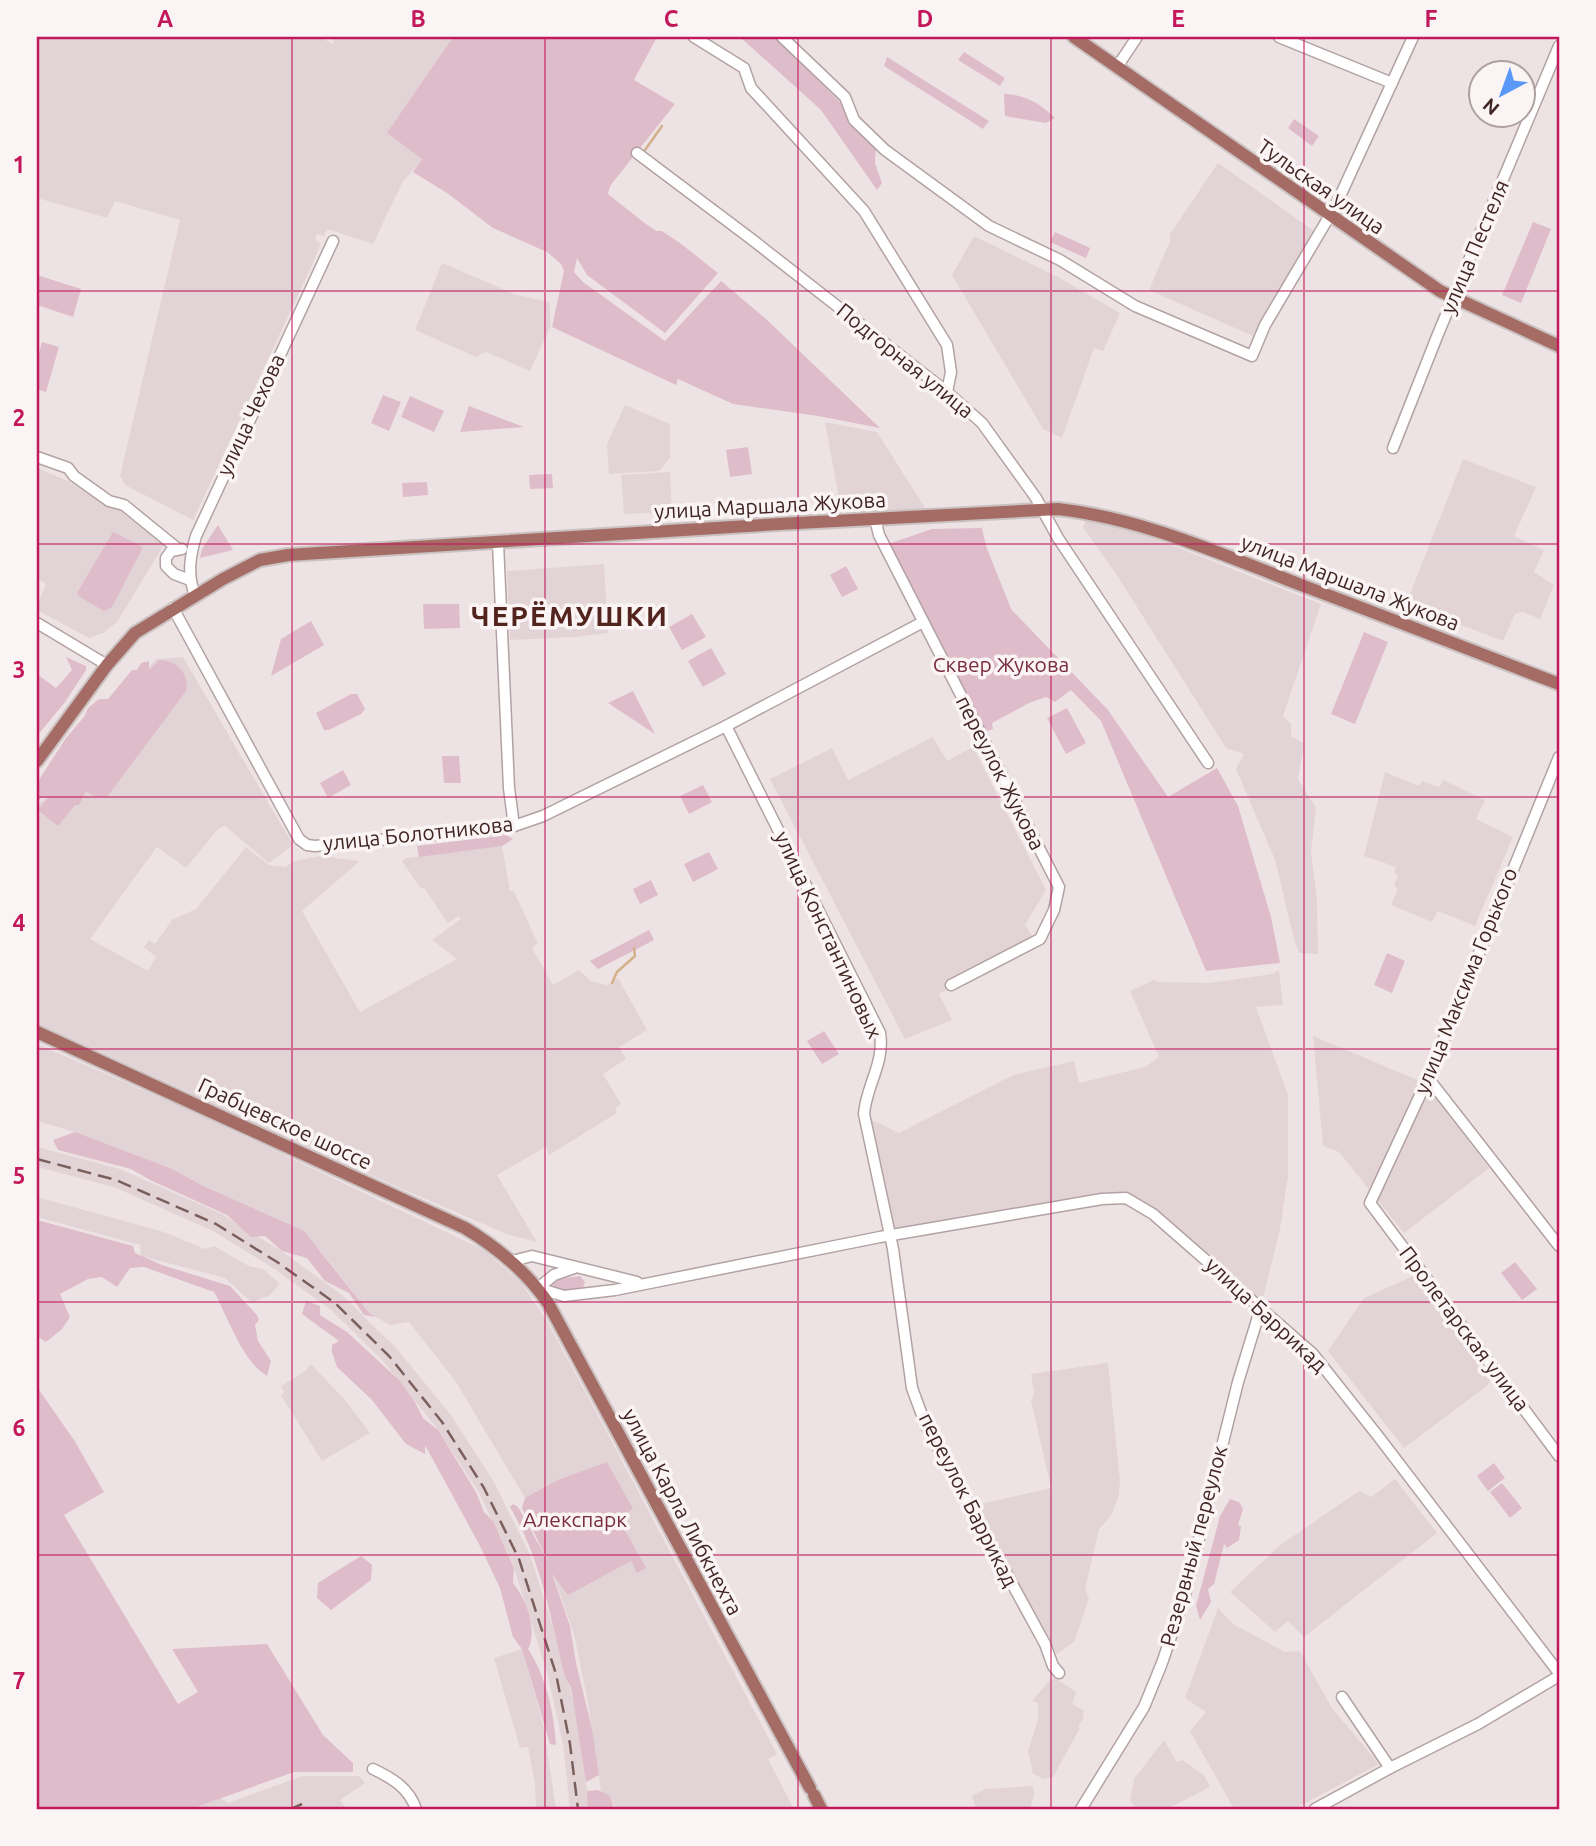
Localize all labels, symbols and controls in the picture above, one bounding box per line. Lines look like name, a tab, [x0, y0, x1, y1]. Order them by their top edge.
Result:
text: A	[157, 6, 173, 31]
text: B	[410, 6, 426, 31]
text: C	[664, 6, 679, 31]
text: D	[917, 6, 933, 31]
text: E	[1171, 6, 1185, 31]
text: F	[1425, 6, 1438, 31]
north arrow	[1466, 60, 1536, 130]
text: N	[1478, 94, 1503, 120]
street label: Тульская улица	[1254, 134, 1390, 239]
text: 1	[13, 152, 25, 177]
street label: улица Пестеля	[1435, 176, 1513, 317]
street label: Подгорная улица	[832, 298, 979, 423]
street label: улица Чехова	[211, 350, 289, 479]
text: 2	[13, 405, 25, 430]
street label: улица Маршала Жукова	[653, 487, 886, 523]
street label: улица Маршала Жукова	[1238, 529, 1463, 635]
district label: ЧЕРЁМУШКИ	[471, 600, 669, 631]
park label: Сквер Жукова	[933, 652, 1069, 676]
text: 3	[13, 657, 25, 682]
street label: переулок Жукова	[952, 691, 1050, 854]
street label: улица Болотникова	[322, 811, 514, 855]
street label: улица Константиновых	[770, 827, 888, 1042]
street label: улица Максима Горького	[1409, 864, 1522, 1097]
text: 4	[13, 910, 26, 935]
street label: Грабцевское шоссе	[195, 1072, 376, 1174]
text: 5	[13, 1163, 25, 1188]
street label: Пролетарская улица	[1395, 1241, 1535, 1416]
street label: улица Баррикад	[1201, 1252, 1332, 1377]
street label: улица Карла Либкнехта	[618, 1404, 748, 1619]
street label: переулок Баррикад	[915, 1409, 1023, 1591]
text: 6	[13, 1415, 26, 1440]
street label: Резервный переулок	[1155, 1442, 1231, 1649]
park label: Алекспарк	[523, 1507, 627, 1531]
text: 7	[13, 1668, 25, 1693]

